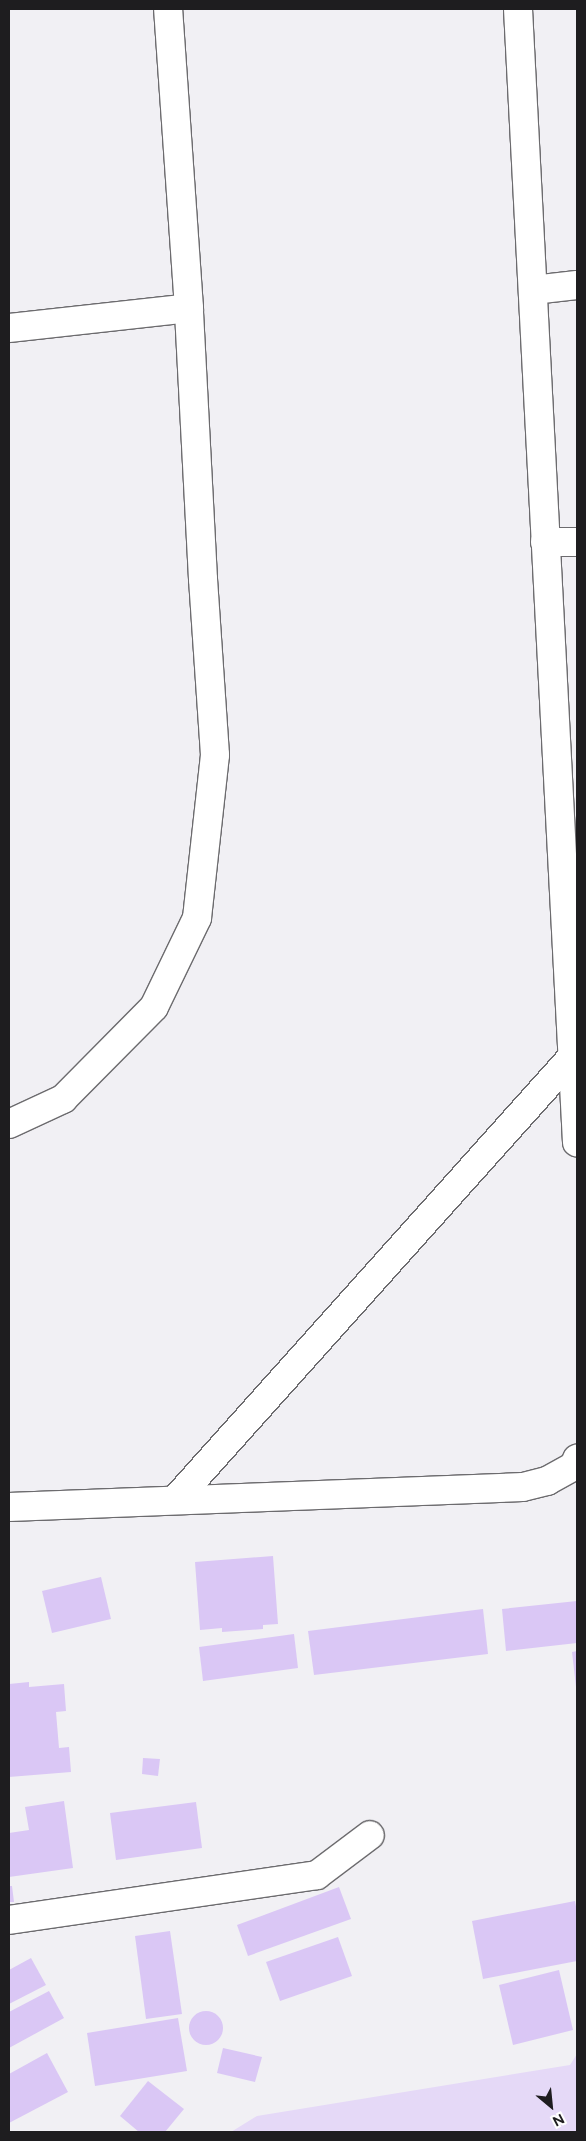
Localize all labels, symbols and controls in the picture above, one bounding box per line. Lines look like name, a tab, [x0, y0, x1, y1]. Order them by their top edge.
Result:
north arrow	[526, 2081, 576, 2131]
text: N	[550, 2110, 567, 2130]

